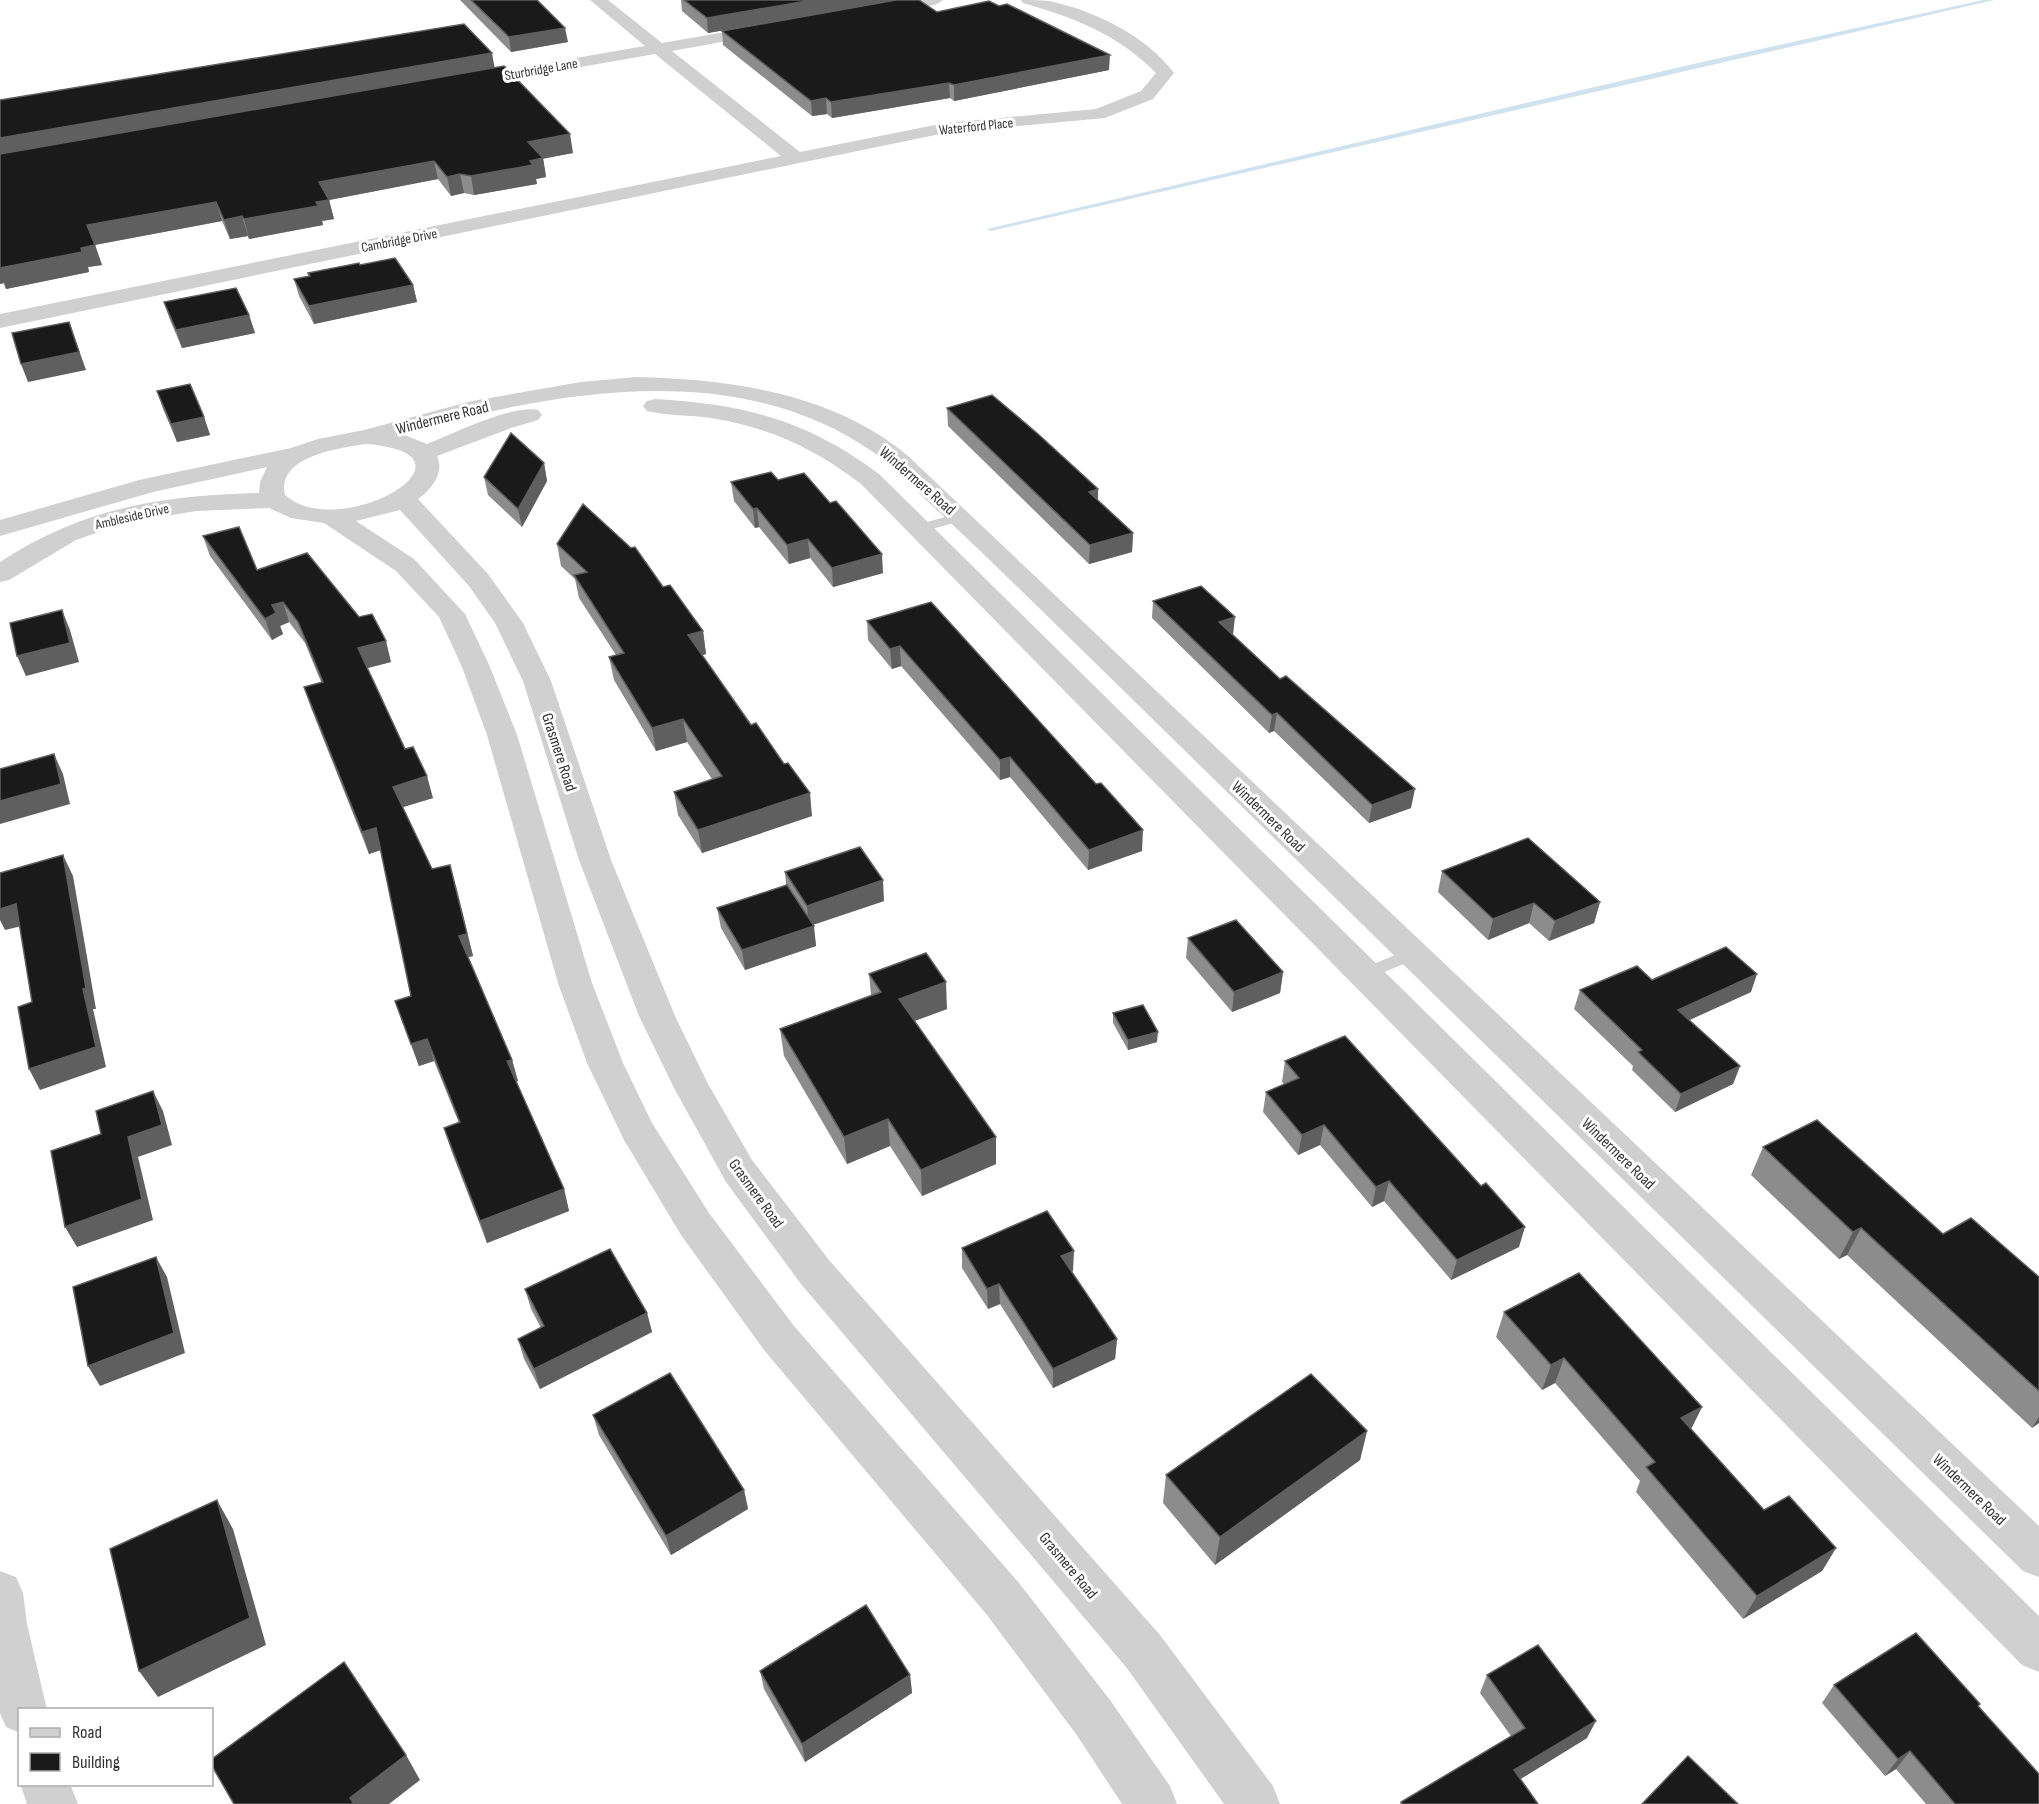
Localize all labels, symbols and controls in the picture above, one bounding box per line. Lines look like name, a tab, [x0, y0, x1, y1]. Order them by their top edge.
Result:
street label: Sturbridge Lane	[503, 55, 579, 84]
street label: Waterford Place	[938, 114, 1014, 139]
street label: Cambridge Drive	[360, 225, 439, 256]
street label: Windermere Road	[394, 398, 491, 439]
street label: Windermere Road	[875, 443, 959, 519]
street label: Ambleside Drive	[93, 500, 171, 533]
street label: Grasmere Road	[537, 711, 580, 794]
street label: Windermere Road	[1227, 777, 1309, 857]
street label: Windermere Road	[1577, 1114, 1659, 1194]
street label: Grasmere Road	[724, 1156, 787, 1232]
street label: Windermere Road	[1928, 1450, 2010, 1530]
street label: Grasmere Road	[1035, 1529, 1101, 1603]
legend	[18, 1708, 213, 1786]
text: Road	[72, 1722, 102, 1743]
text: Building	[72, 1752, 120, 1773]

